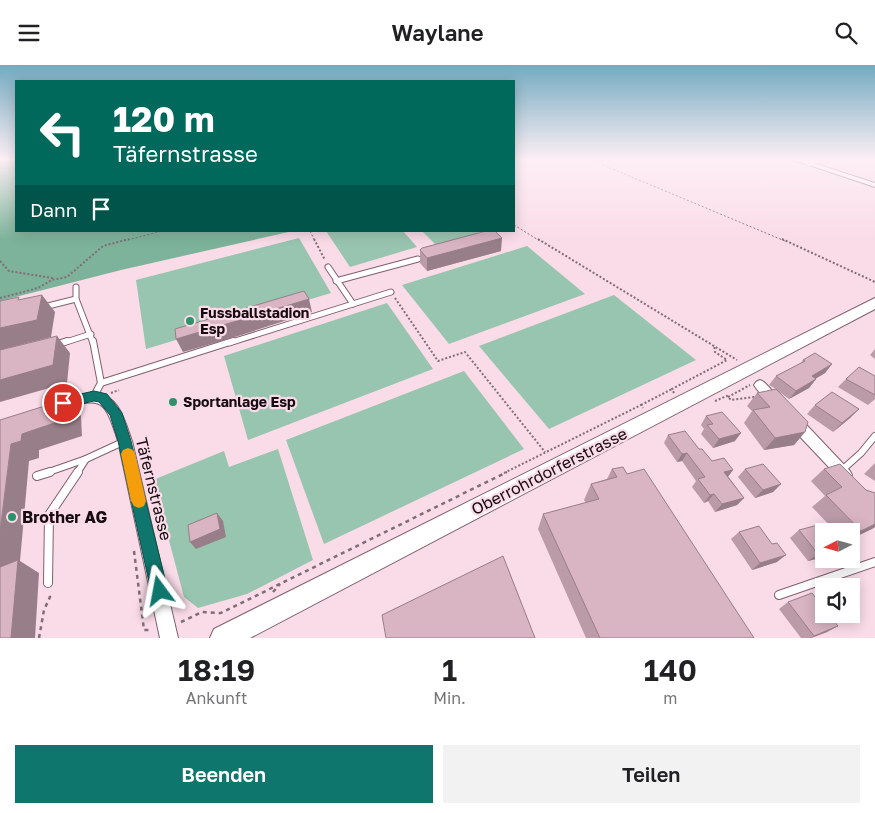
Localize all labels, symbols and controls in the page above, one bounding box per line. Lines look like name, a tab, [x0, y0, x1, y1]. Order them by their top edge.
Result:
icon: menu	[15, 19, 43, 47]
text: Waylane	[392, 19, 483, 46]
icon: search	[832, 19, 860, 47]
text: 120 m	[113, 98, 215, 140]
icon: left	[30, 100, 95, 165]
text: Täfernstrasse	[113, 140, 258, 167]
icon: arrive	[87, 195, 115, 223]
text: Dann	[30, 198, 77, 221]
place label: Fussballstadion Esp	[200, 304, 309, 337]
marker: Fussballstadion Esp	[184, 315, 196, 327]
pin	[42, 382, 84, 424]
icon: arrive	[49, 389, 77, 417]
place label: Sportanlage Esp	[183, 393, 296, 410]
marker: Sportanlage Esp	[167, 396, 179, 408]
street label: Oberrohrdorferstrasse	[468, 423, 630, 519]
street label: Täfernstrasse	[132, 436, 176, 542]
place label: Brother AG	[22, 507, 108, 527]
marker: Brother AG	[6, 511, 18, 523]
north arrow	[815, 523, 860, 567]
map controls	[815, 523, 860, 623]
position arrow	[133, 564, 185, 616]
button: sound	[815, 578, 860, 623]
text: 18:19	[178, 652, 255, 688]
text: 1	[442, 652, 457, 688]
text: 140	[644, 652, 697, 688]
text: Ankunft	[186, 688, 247, 708]
text: Min.	[433, 688, 466, 708]
text: m	[663, 688, 678, 708]
button: Beenden	[15, 745, 433, 803]
button: Teilen	[443, 745, 860, 803]

